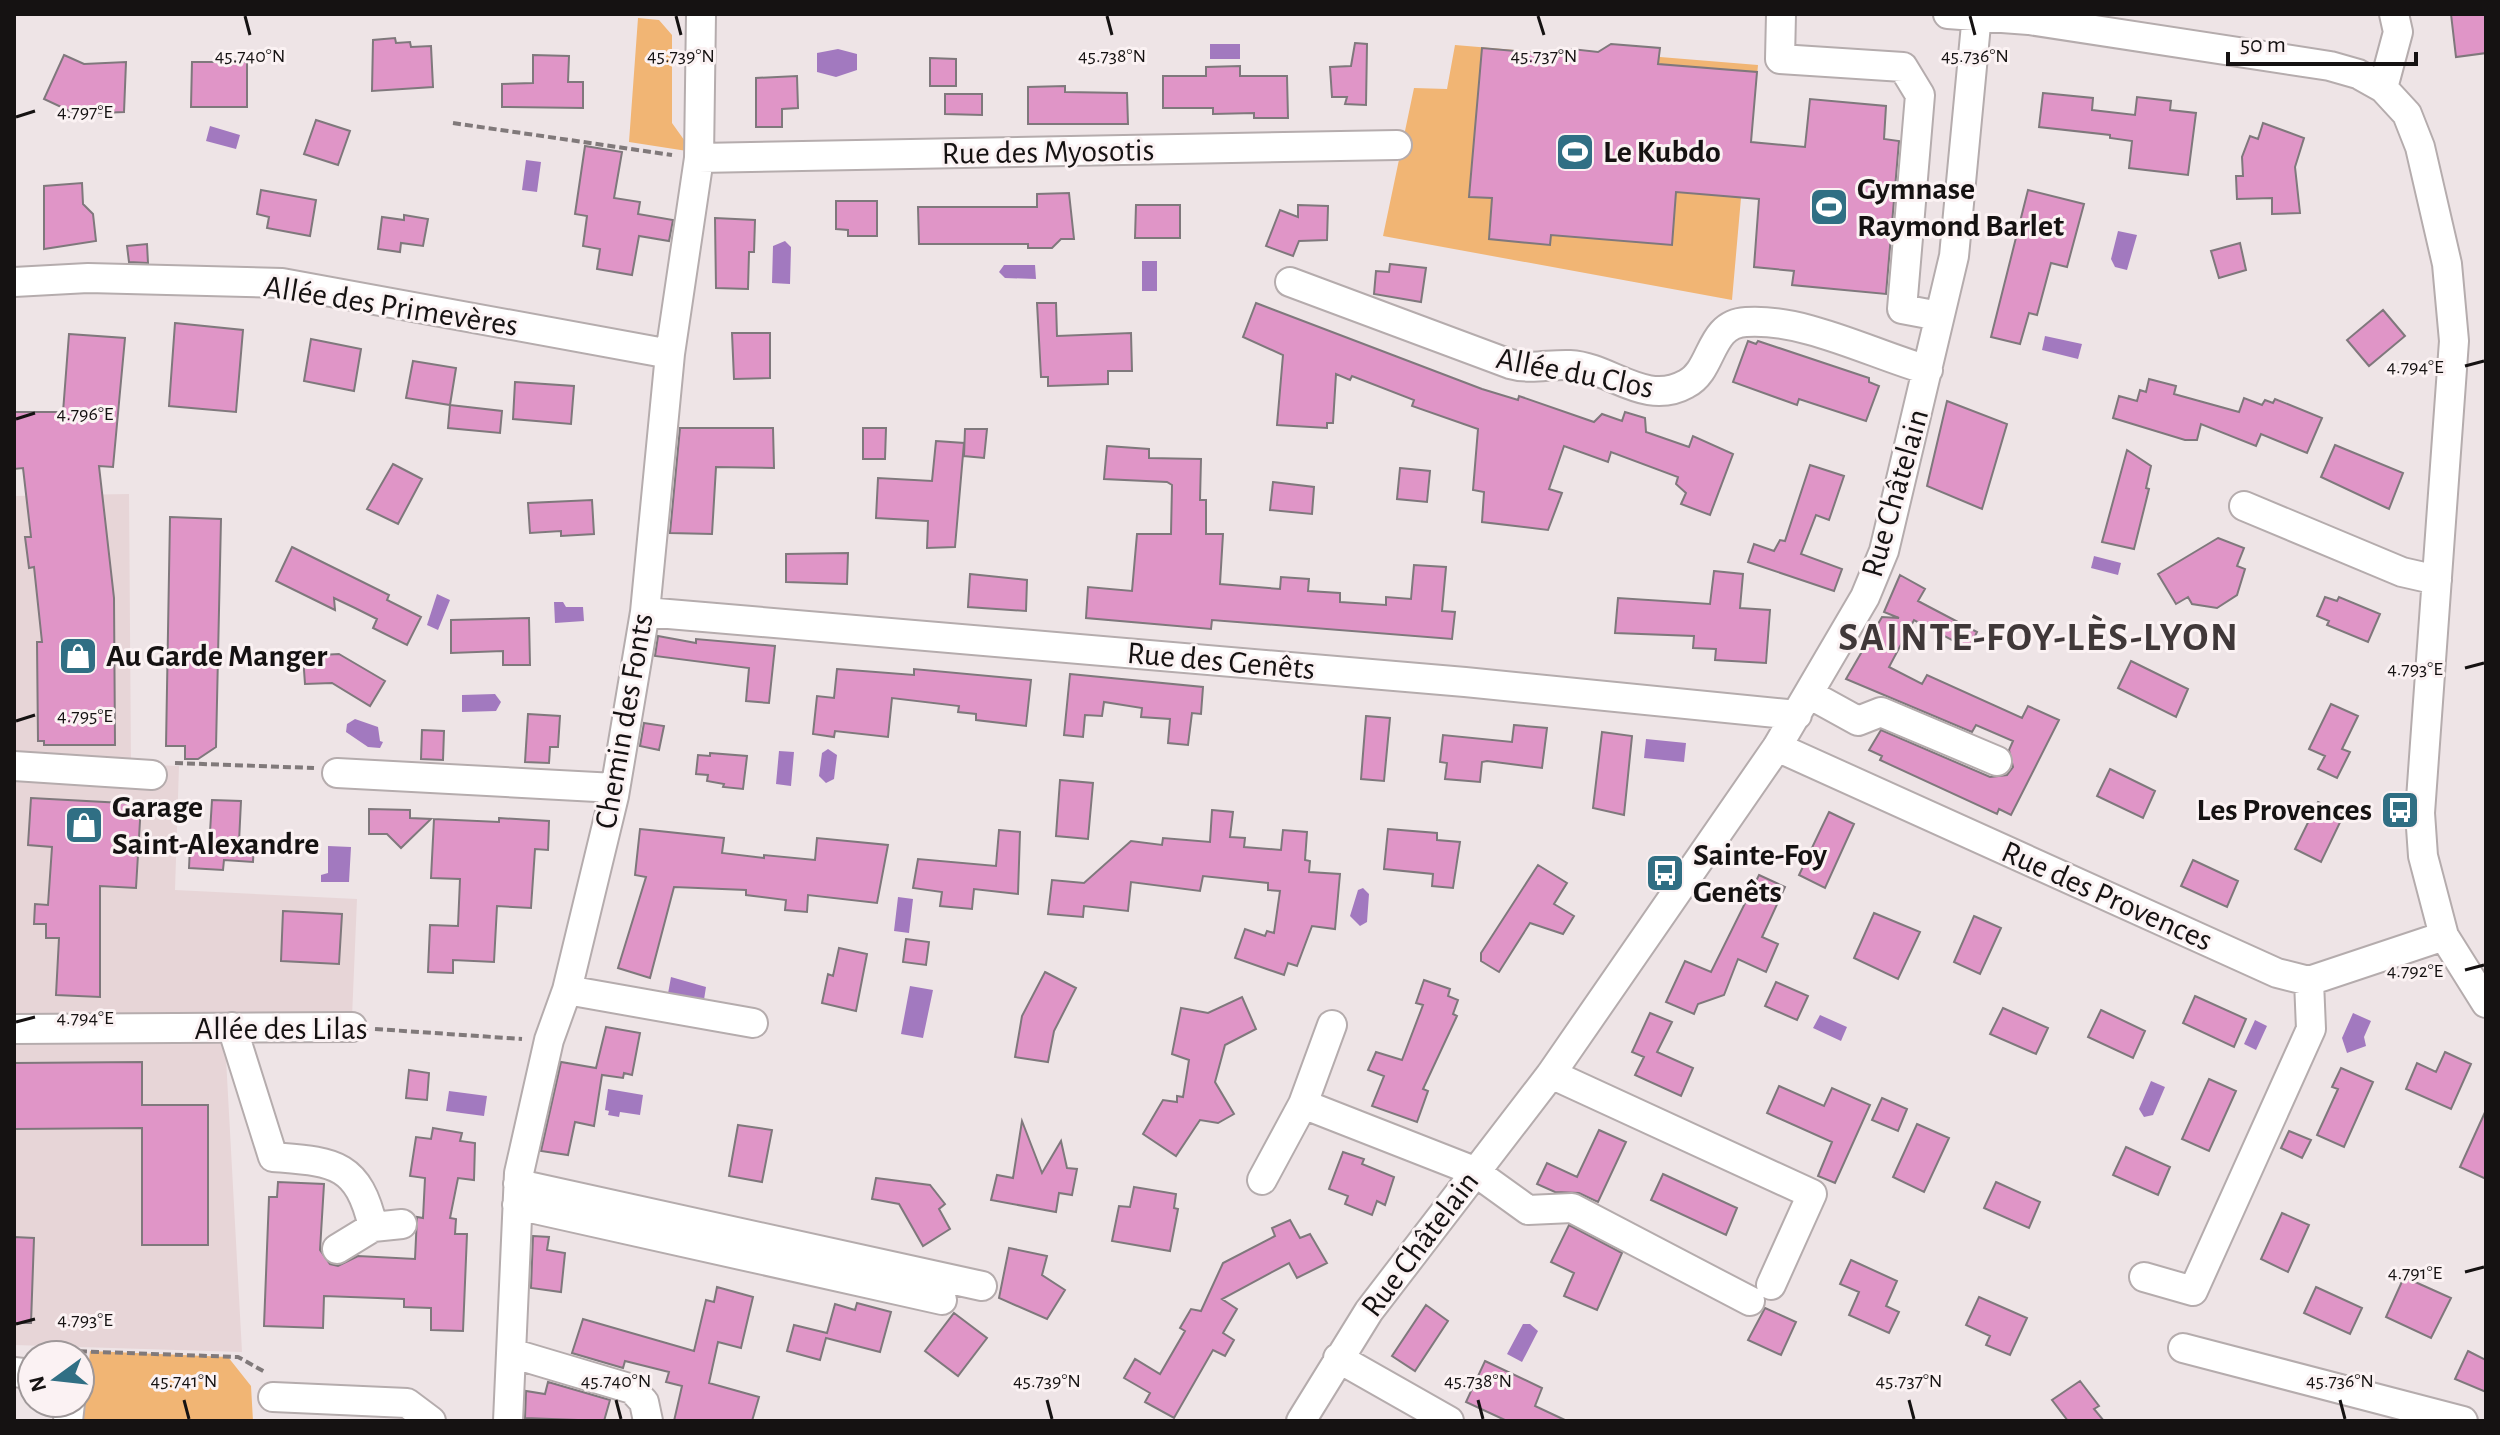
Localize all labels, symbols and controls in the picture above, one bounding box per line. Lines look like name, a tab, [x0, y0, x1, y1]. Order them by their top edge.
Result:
scale bar	[2228, 16, 2416, 66]
text: 50 m	[2240, 33, 2286, 57]
text: 45.740°N	[215, 46, 285, 66]
text: 45.739°N	[647, 46, 715, 66]
text: 45.738°N	[1078, 46, 1146, 66]
text: 45.737°N	[1511, 46, 1578, 66]
text: 45.736°N	[1941, 46, 2009, 66]
text: 4.797°E	[57, 102, 113, 122]
sports icon: Le Kubdo	[1554, 131, 1596, 173]
street label: Rue des Myosotis	[941, 134, 1155, 170]
place label: Le Kubdo	[1603, 136, 1721, 168]
place label: Gymnase Raymond Barlet	[1857, 173, 2064, 242]
sports icon: Gymnase Raymond Barlet	[1808, 186, 1850, 228]
street label: Allée des Primevères	[262, 270, 520, 342]
street label: Allée du Clos	[1494, 342, 1656, 404]
text: 4.794°E	[2386, 357, 2444, 377]
text: 4.796°E	[57, 404, 114, 424]
street label: Rue Châtelain	[1856, 405, 1934, 581]
street label: Chemin des Fonts	[589, 611, 659, 831]
district label: SAINTE-FOY-LÈS-LYON	[1838, 614, 2240, 658]
shop icon: Au Garde Manger	[57, 635, 99, 677]
street label: Rue des Genêts	[1126, 637, 1316, 685]
place label: Au Garde Manger	[106, 640, 327, 672]
text: 4.793°E	[2387, 659, 2443, 679]
text: 4.795°E	[57, 706, 113, 726]
bus stop icon: Les Provences	[2379, 789, 2421, 831]
place label: Garage Saint-Alexandre	[112, 791, 319, 860]
place label: Les Provences	[2197, 794, 2372, 826]
shop icon: Garage Saint-Alexandre	[63, 804, 105, 846]
street label: Rue des Provences	[1997, 835, 2217, 957]
place label: Sainte-Foy Genêts	[1693, 839, 1828, 908]
bus stop icon: Sainte-Foy Genêts	[1644, 852, 1686, 894]
text: 4.792°E	[2387, 961, 2444, 981]
text: 4.794°E	[56, 1008, 114, 1028]
street label: Allée des Lilas	[194, 1013, 368, 1045]
street label: Rue Châtelain	[1355, 1165, 1485, 1323]
text: 4.791°E	[2388, 1263, 2443, 1283]
text: 4.793°E	[57, 1310, 113, 1330]
north arrow	[16, 1339, 96, 1419]
text: 45.741°N	[151, 1371, 217, 1391]
text: 45.740°N	[581, 1371, 651, 1391]
text: 45.739°N	[1013, 1371, 1081, 1391]
text: 45.738°N	[1444, 1371, 1512, 1391]
text: 45.737°N	[1876, 1371, 1943, 1391]
text: 45.736°N	[2306, 1371, 2374, 1391]
text: N	[25, 1374, 50, 1394]

